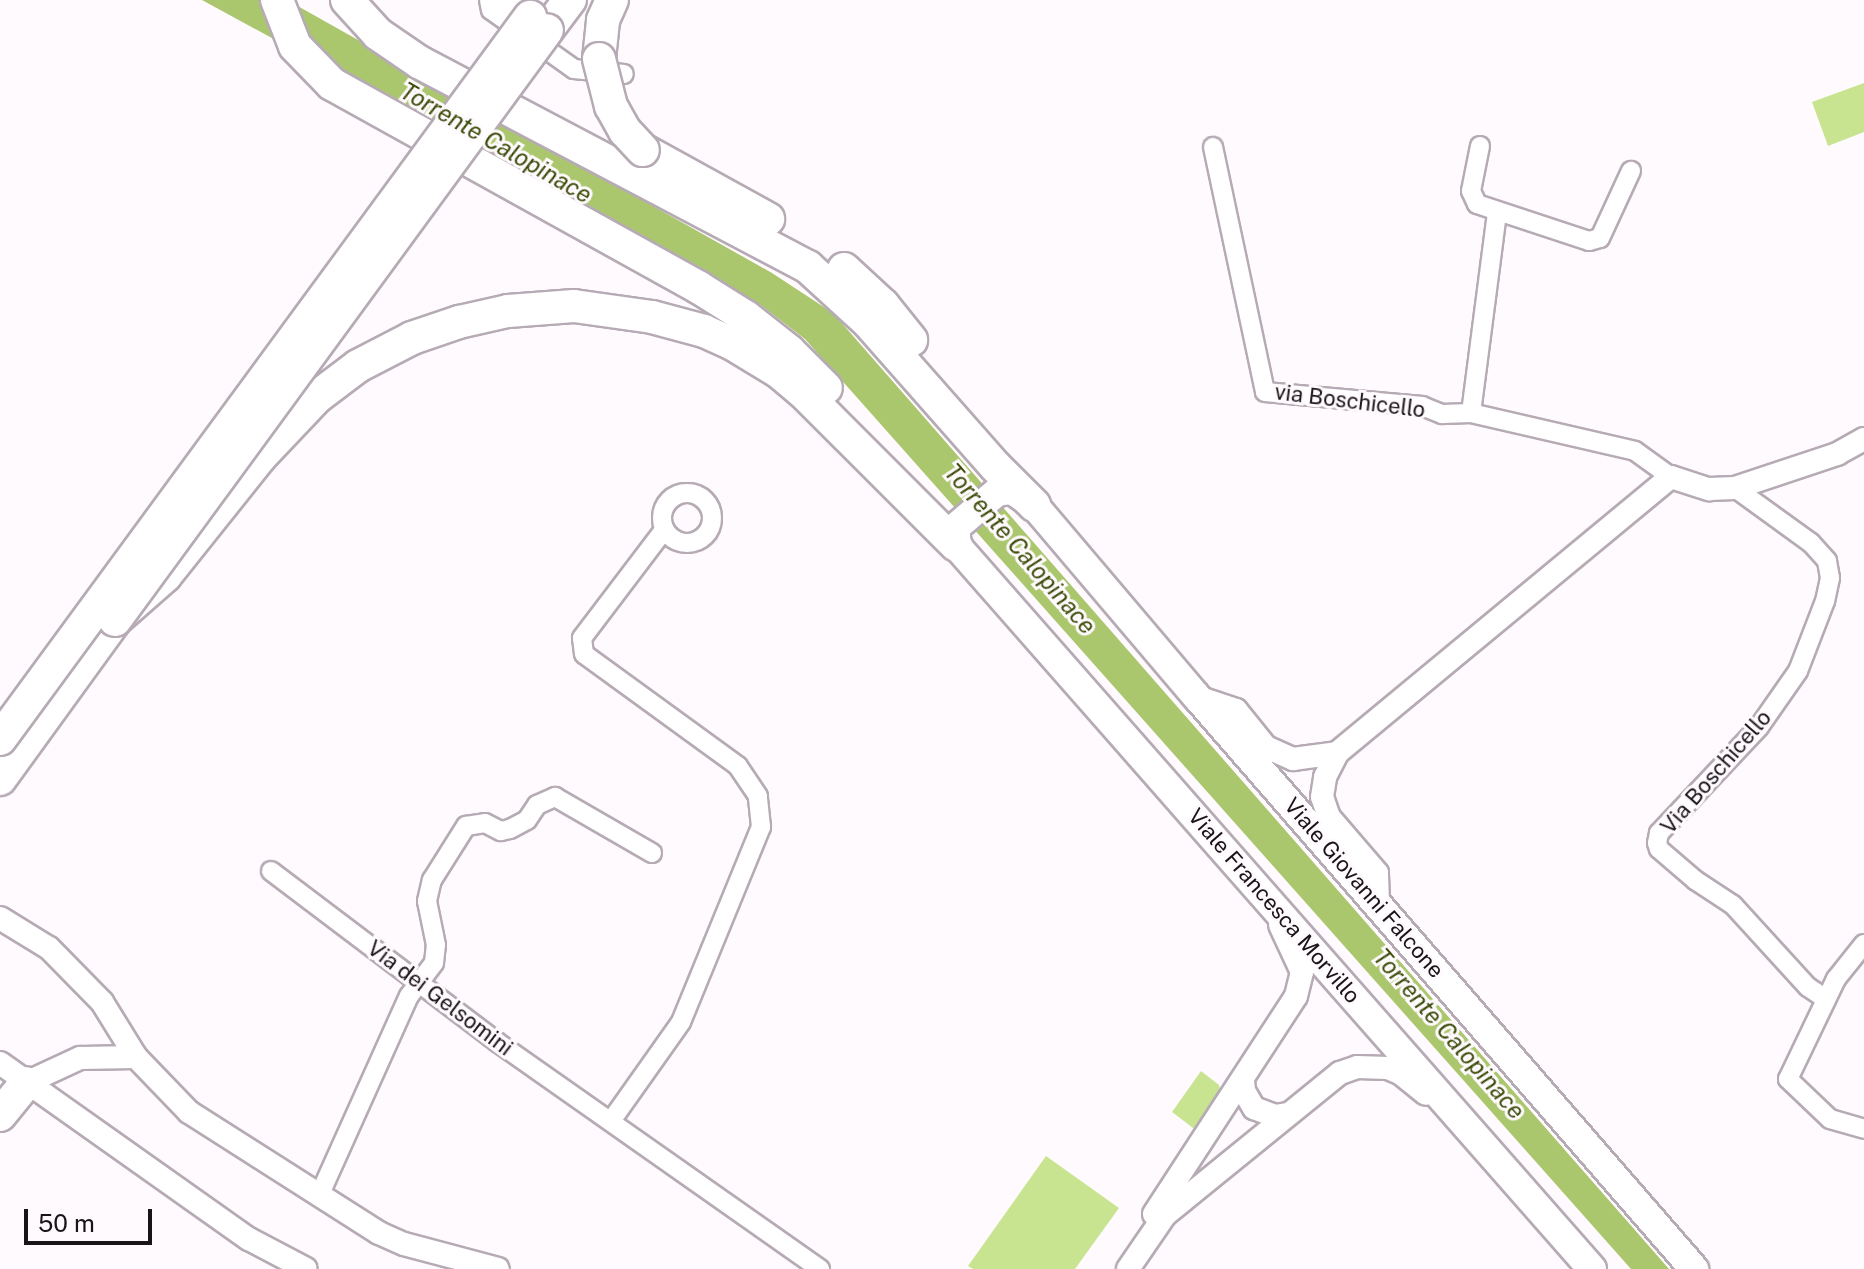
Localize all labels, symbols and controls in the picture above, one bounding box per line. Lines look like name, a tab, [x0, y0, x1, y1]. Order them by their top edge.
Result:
water label: Torrente Calopinace	[395, 76, 597, 210]
street label: via Boschicello	[1273, 379, 1427, 423]
water label: Torrente Calopinace	[938, 458, 1102, 640]
street label: Via Boschicello	[1655, 705, 1777, 839]
street label: Viale Giovanni Falcone	[1279, 793, 1449, 983]
street label: Viale Francesca Morvillo	[1182, 803, 1366, 1009]
street label: Via dei Gelsomini	[362, 935, 518, 1061]
water label: Torrente Calopinace	[1367, 943, 1531, 1125]
scale bar	[28, 1193, 156, 1243]
text: 50 m	[38, 1209, 95, 1237]

